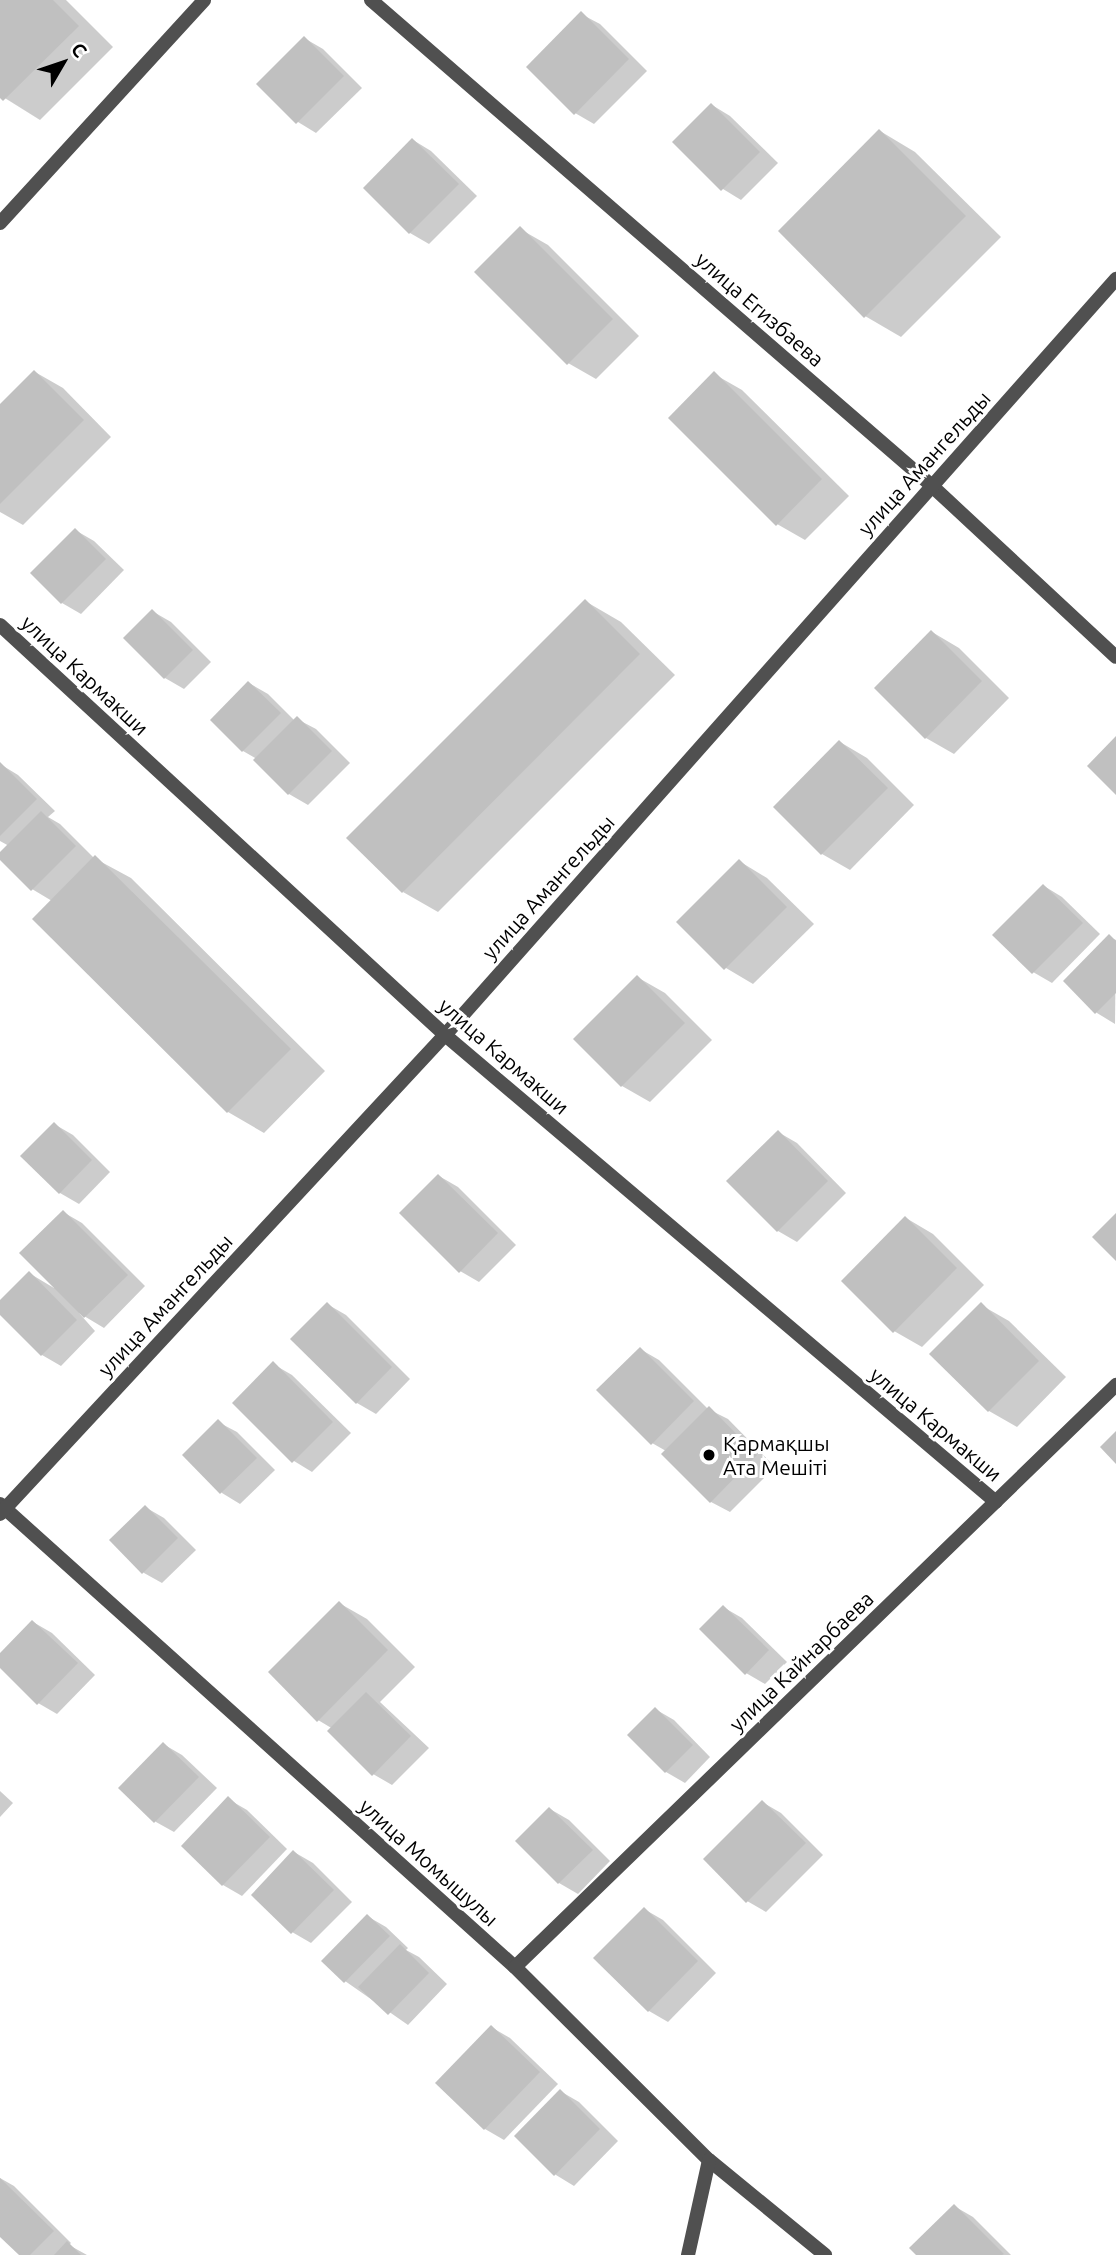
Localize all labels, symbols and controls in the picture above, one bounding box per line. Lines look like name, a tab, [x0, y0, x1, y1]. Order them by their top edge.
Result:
north arrow	[28, 28, 98, 98]
text: С	[67, 38, 92, 61]
street label: улица Егизбаева	[691, 246, 829, 372]
street label: улица Амангельды	[853, 386, 995, 540]
street label: улица Кармакши	[16, 610, 154, 740]
street label: улица Амангельды	[477, 810, 619, 964]
street label: улица Кармакши	[434, 993, 574, 1119]
street label: улица Амангельды	[93, 1229, 237, 1381]
street label: улица Кармакши	[865, 1361, 1007, 1487]
place label: Қармақшы Ата Мешіті	[723, 1430, 830, 1480]
marker: Қармақшы Ата Мешіті	[701, 1447, 717, 1463]
street label: улица Кайнарбаева	[724, 1586, 878, 1736]
street label: улица Момышулы	[354, 1793, 504, 1931]

